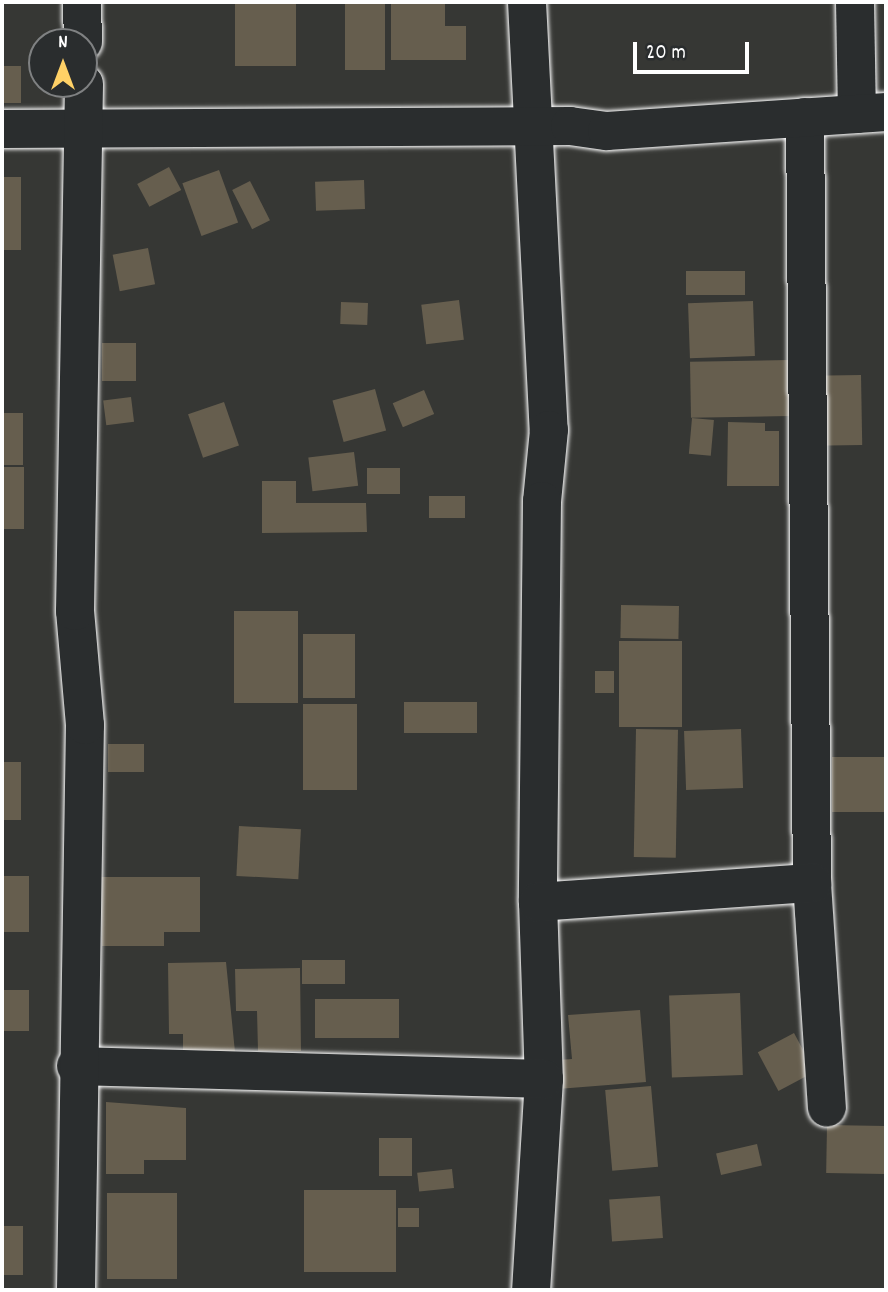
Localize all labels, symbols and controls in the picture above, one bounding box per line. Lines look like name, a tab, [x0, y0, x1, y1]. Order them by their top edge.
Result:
north arrow	[28, 28, 98, 98]
scale bar	[636, 28, 752, 72]
text: N	[58, 30, 68, 57]
text: 20 m	[646, 39, 686, 69]

